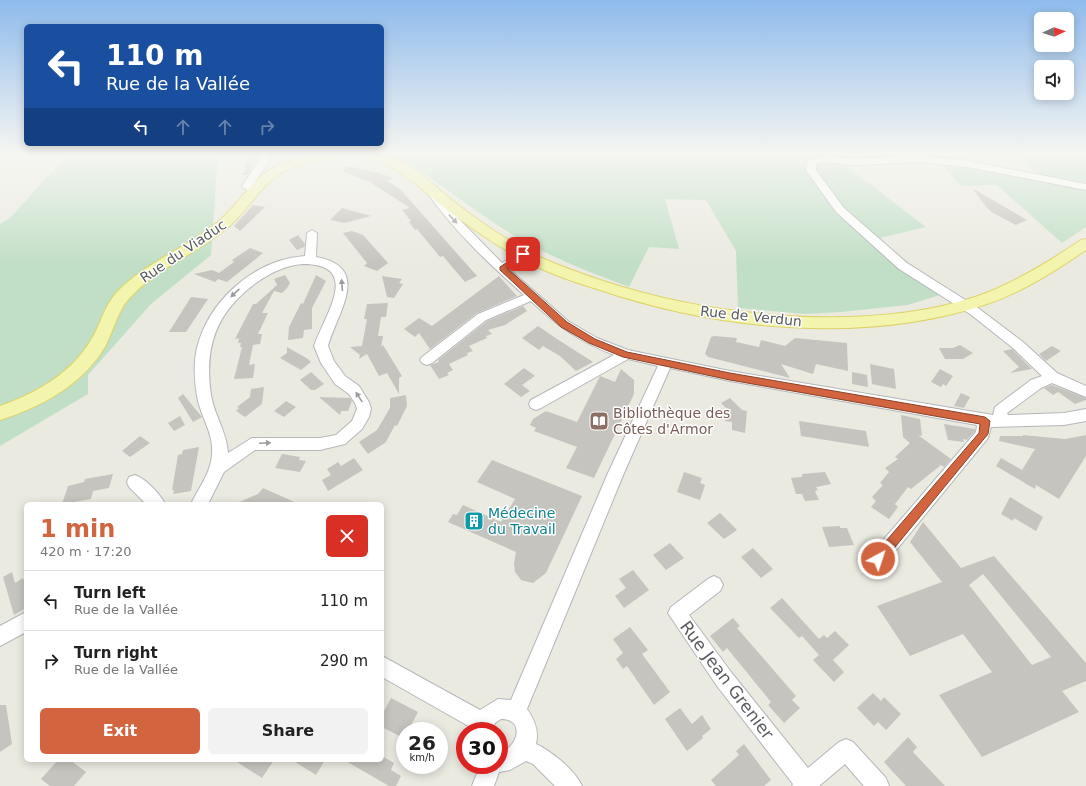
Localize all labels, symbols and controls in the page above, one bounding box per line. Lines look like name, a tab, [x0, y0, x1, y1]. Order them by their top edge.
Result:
north arrow	[1034, 12, 1074, 52]
map controls	[1034, 12, 1074, 100]
text: 110 m	[106, 39, 203, 72]
icon: left	[40, 40, 92, 92]
button: sound	[1034, 60, 1074, 100]
text: Rue de la Vallée	[106, 73, 250, 94]
icon: left	[130, 116, 152, 138]
icon: ahead	[172, 116, 194, 138]
icon: ahead	[214, 116, 236, 138]
icon: right	[256, 116, 278, 138]
one-way arrow	[448, 214, 458, 224]
street label: Rue du Viaduc	[137, 216, 229, 286]
pin	[506, 237, 540, 271]
icon: arrive	[512, 243, 534, 265]
one-way arrow	[338, 279, 345, 291]
one-way arrow	[231, 288, 240, 297]
street label: Rue de Verdun	[699, 303, 803, 329]
one-way arrow	[355, 391, 362, 403]
place label: Bibliothèque des Côtes d'Armor	[613, 405, 730, 437]
library icon: Bibliothèque des Côtes d'Armor	[588, 410, 610, 432]
one-way arrow	[259, 440, 271, 447]
place label: Médecine du Travail	[488, 505, 556, 537]
building icon: Médecine du Travail	[463, 510, 485, 532]
text: 1 min	[40, 515, 115, 543]
button: close	[326, 515, 368, 557]
position arrow	[857, 538, 899, 580]
text: 420 m · 17:20	[40, 544, 131, 559]
text: Turn left	[74, 584, 146, 602]
icon: left	[40, 590, 62, 612]
text: 110 m	[320, 592, 368, 610]
text: Rue de la Vallée	[74, 602, 178, 617]
street label: Rue Jean Grenier	[676, 617, 778, 743]
text: Turn right	[74, 644, 158, 662]
icon: right	[40, 650, 62, 672]
text: 290 m	[320, 652, 368, 670]
text: Rue de la Vallée	[74, 662, 178, 677]
button: Exit	[40, 708, 200, 754]
button: Share	[208, 708, 368, 754]
speed limit sign: 30	[456, 722, 508, 774]
text: 26	[408, 731, 436, 755]
text: km/h	[409, 752, 435, 763]

